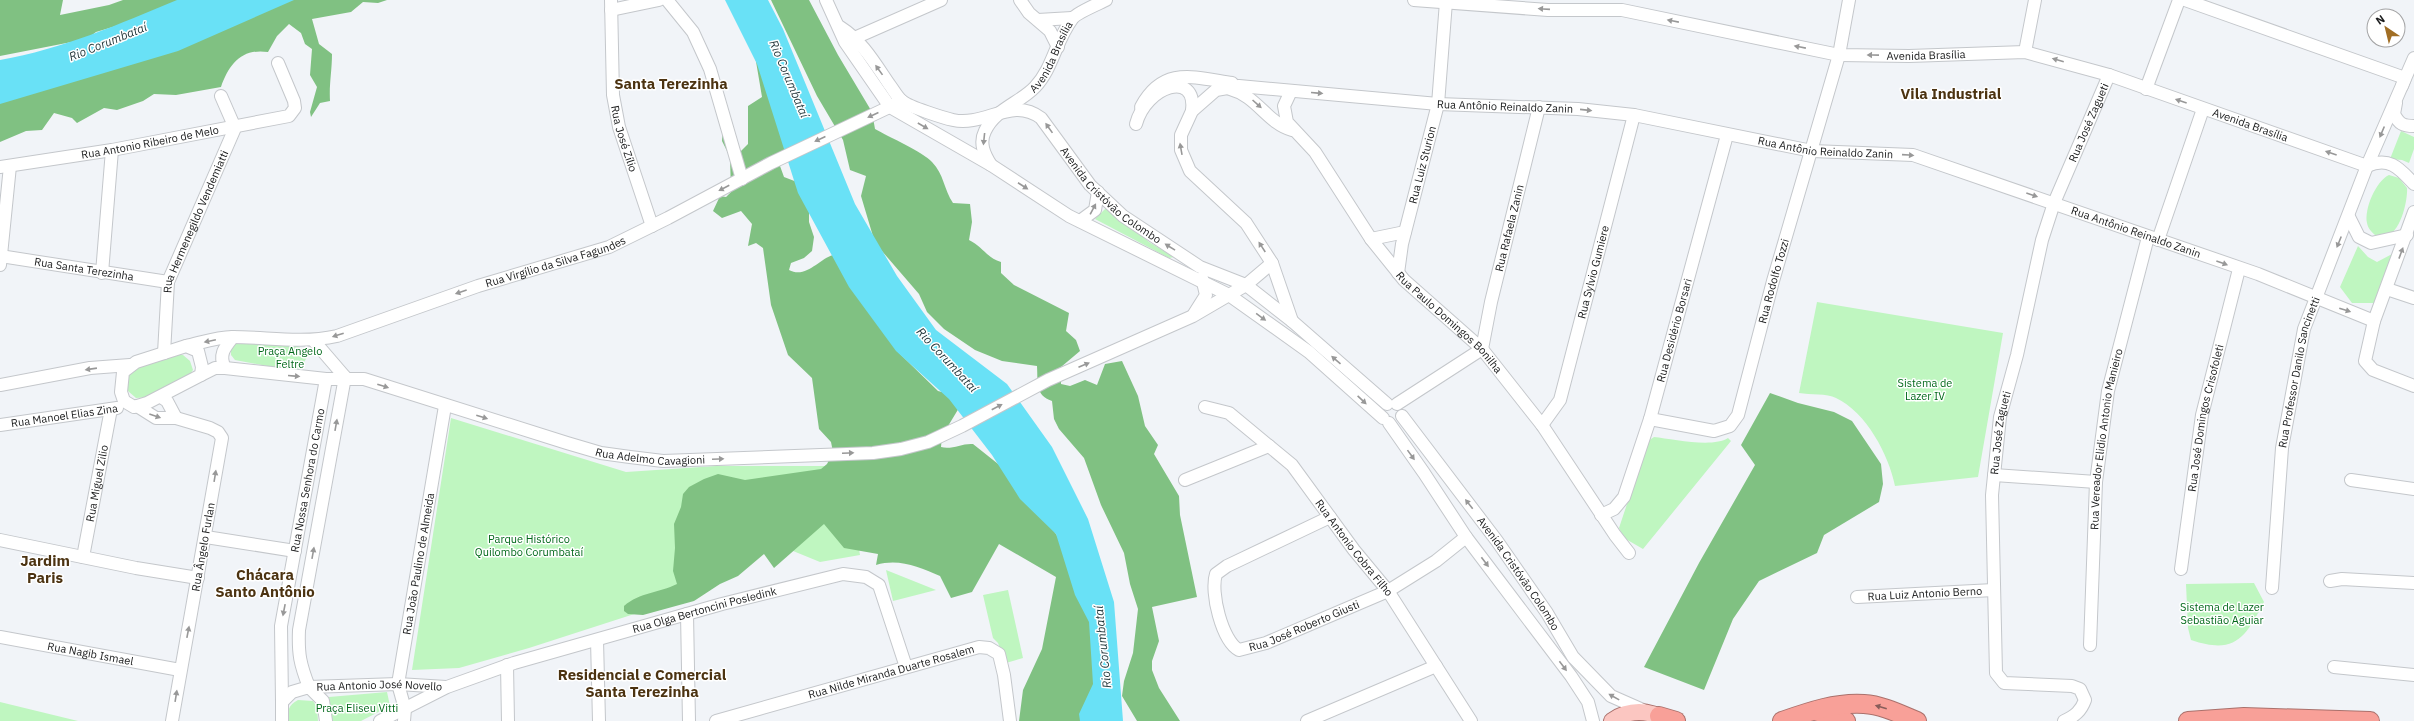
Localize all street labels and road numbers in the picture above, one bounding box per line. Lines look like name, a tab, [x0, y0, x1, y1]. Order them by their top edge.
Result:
street label: Avenida Brasília	[1027, 18, 1076, 96]
street label: Avenida Brasília	[1886, 47, 1966, 63]
street label: Rua José Zagueti	[2065, 81, 2112, 164]
street label: Rua Antônio Reinaldo Zanin	[1437, 97, 1573, 116]
street label: Rua José Zílio	[608, 104, 640, 174]
street label: Avenida Brasília	[2211, 105, 2290, 145]
street label: Rua Antonio Ribeiro de Melo	[80, 123, 220, 162]
street label: Rua Luiz Sturion	[1406, 125, 1439, 205]
street label: Rua Antônio Reinaldo Zanin	[1757, 133, 1894, 161]
street label: Avenida Cristóvão Colombo	[1057, 144, 1164, 246]
street label: Rua Hermenegildo Vendemiatti	[160, 148, 231, 294]
street label: Rua Rafaela Zanin	[1492, 183, 1527, 273]
street label: Rua Antônio Reinaldo Zanin	[2069, 203, 2203, 261]
street label: Rua Sylvio Gumiere	[1574, 224, 1612, 320]
street label: Rua Virgílio da Silva Fagundes	[484, 233, 628, 290]
street label: Rua Rodolfo Tozzi	[1755, 237, 1792, 325]
street label: Rua Santa Terezinha	[33, 254, 135, 284]
street label: Rua Paulo Domingos Bonilha	[1393, 269, 1505, 376]
street label: Rua Desidério Borsari	[1653, 277, 1695, 384]
street label: Rua Professor Danilo Sancinetti	[2275, 295, 2323, 449]
street label: Rua José Domingos Crisofoleti	[2185, 343, 2227, 493]
street label: Rua Vereador Elidio Antonio Manieiro	[2087, 347, 2126, 530]
street label: Rua José Zagueti	[1987, 389, 2014, 475]
street label: Rua Manoel Elias Zina	[10, 401, 119, 430]
street label: Rua Nossa Senhora do Carmo	[288, 407, 328, 554]
street label: Rua Miguel Zilio	[83, 444, 111, 523]
street label: Rua Adelmo Cavagioni	[594, 445, 705, 468]
street label: Rua João Paulino de Almeida	[399, 492, 437, 636]
street label: Rua Antonio Cobra Filho	[1312, 496, 1396, 599]
street label: Rua Ângelo Furlan	[188, 502, 218, 592]
street label: Avenida Cristóvão Colombo	[1474, 514, 1563, 633]
street label: Rua Olga Bertoncini Posledink	[631, 584, 778, 636]
street label: Rua Luiz Antonio Berno	[1867, 584, 1983, 603]
street label: Rua José Roberto Giusti	[1247, 597, 1361, 654]
street label: Rua Nagib Ismael	[46, 639, 135, 668]
street label: Rua Nilde Miranda Duarte Rosalem	[806, 642, 976, 702]
street label: Rua Antonio José Novello	[316, 677, 443, 694]

